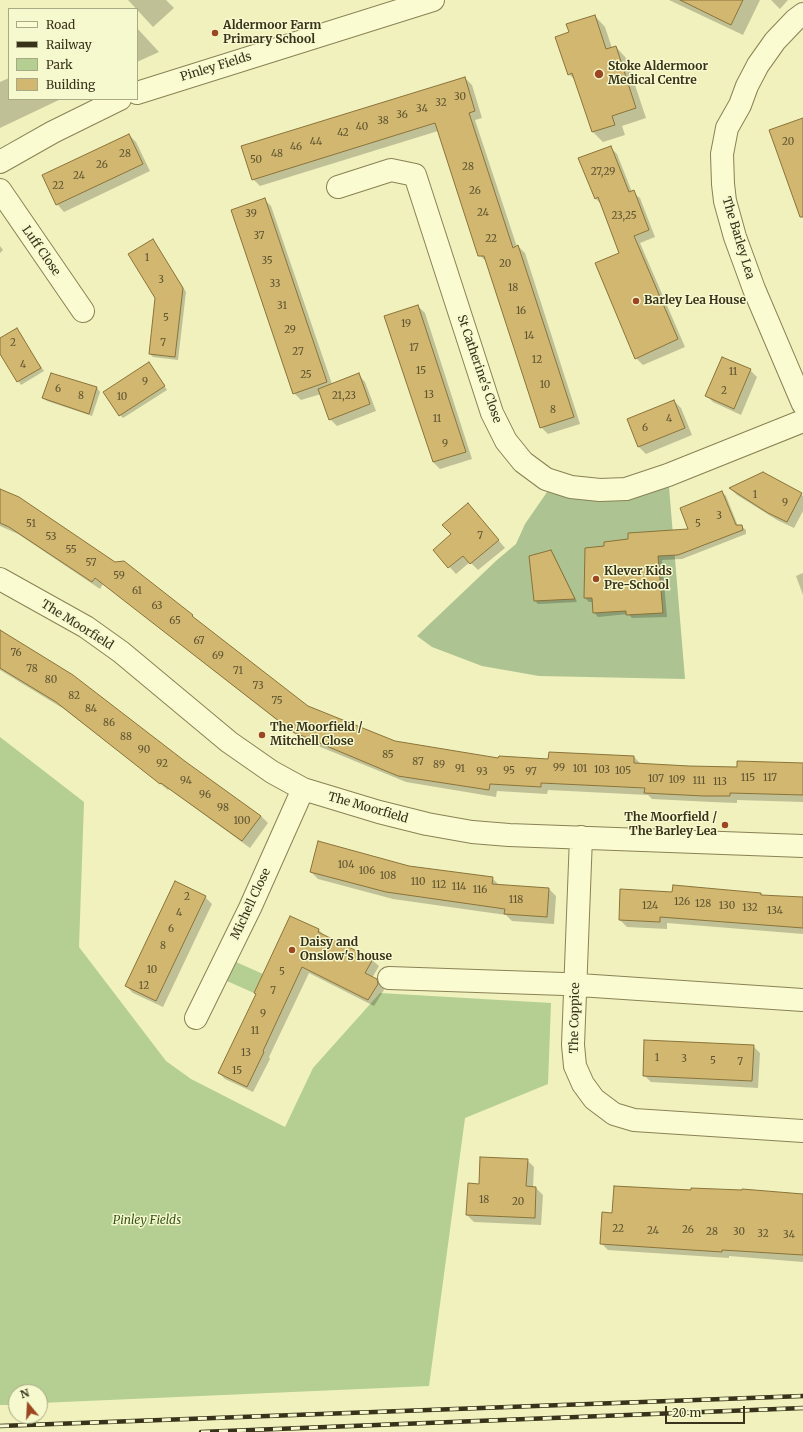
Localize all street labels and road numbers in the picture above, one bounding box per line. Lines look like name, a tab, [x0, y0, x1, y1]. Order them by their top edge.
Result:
street label: Pinley Fields	[179, 49, 253, 85]
street label: The Barley Lea	[719, 195, 757, 281]
street label: Luff Close	[19, 223, 63, 279]
street label: St Catherine's Close	[454, 313, 504, 425]
street label: The Moorfield	[38, 597, 116, 653]
street label: The Moorfield	[326, 790, 410, 826]
street label: Michell Close	[228, 866, 274, 942]
street label: The Coppice	[567, 982, 583, 1054]

